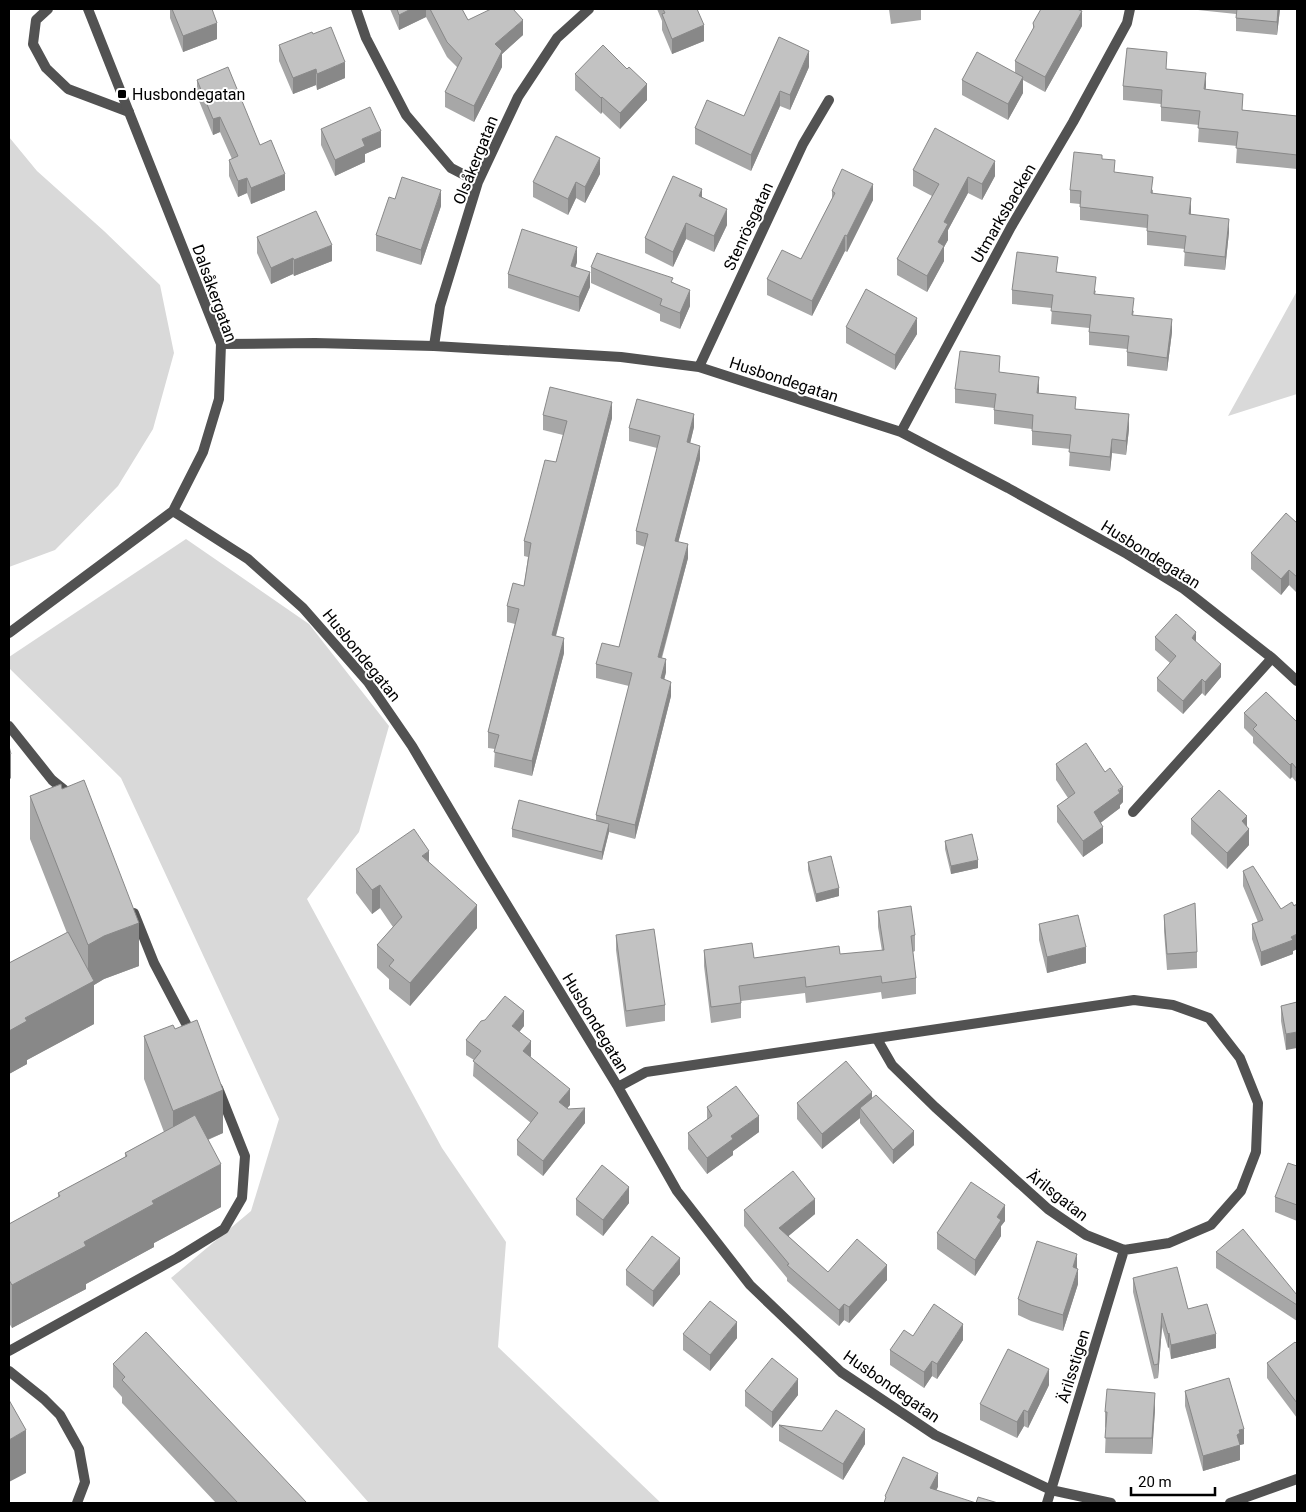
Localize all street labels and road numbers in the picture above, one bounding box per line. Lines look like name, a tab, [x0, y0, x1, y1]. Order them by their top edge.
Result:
street label: Olsåkergatan	[449, 113, 502, 207]
street label: Utmarksbacken	[967, 160, 1040, 266]
street label: Stenrösgatan	[720, 179, 777, 273]
street label: Dalsåkergatan	[188, 242, 241, 344]
street label: Husbondegatan	[727, 353, 841, 406]
street label: Husbondegatan	[1098, 516, 1204, 593]
street label: Husbondegatan	[319, 605, 405, 705]
street label: Husbondegatan	[558, 970, 633, 1077]
street label: Ärilsgatan	[1023, 1166, 1092, 1225]
street label: Ärilsstigen	[1053, 1327, 1094, 1405]
street label: Husbondegatan	[840, 1346, 944, 1427]

